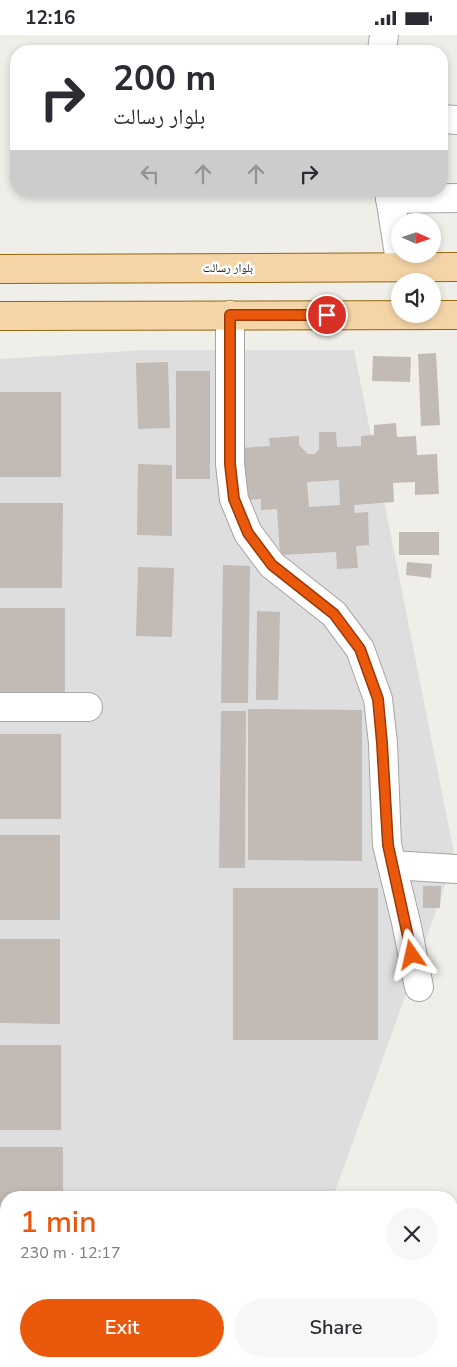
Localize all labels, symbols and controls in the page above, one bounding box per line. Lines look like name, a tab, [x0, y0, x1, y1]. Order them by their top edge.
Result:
text: 12:16	[25, 5, 75, 31]
text: 200 m	[113, 55, 216, 102]
icon: right	[30, 65, 95, 130]
text: بلوار رسالت	[113, 102, 205, 132]
icon: left	[136, 160, 164, 188]
icon: ahead	[189, 160, 217, 188]
icon: ahead	[242, 160, 270, 188]
icon: right	[295, 160, 323, 188]
north arrow	[391, 213, 441, 263]
map controls	[391, 213, 441, 323]
street label: بلوار رسالت	[203, 260, 253, 276]
button: sound	[391, 273, 441, 323]
pin	[306, 294, 348, 336]
icon: arrive	[313, 301, 341, 329]
position arrow	[385, 928, 437, 980]
text: 1 min	[20, 1202, 96, 1243]
button: close	[386, 1208, 438, 1260]
text: 230 m · 12:17	[20, 1242, 121, 1264]
button: Exit	[20, 1299, 224, 1357]
button: Share	[234, 1299, 438, 1357]

